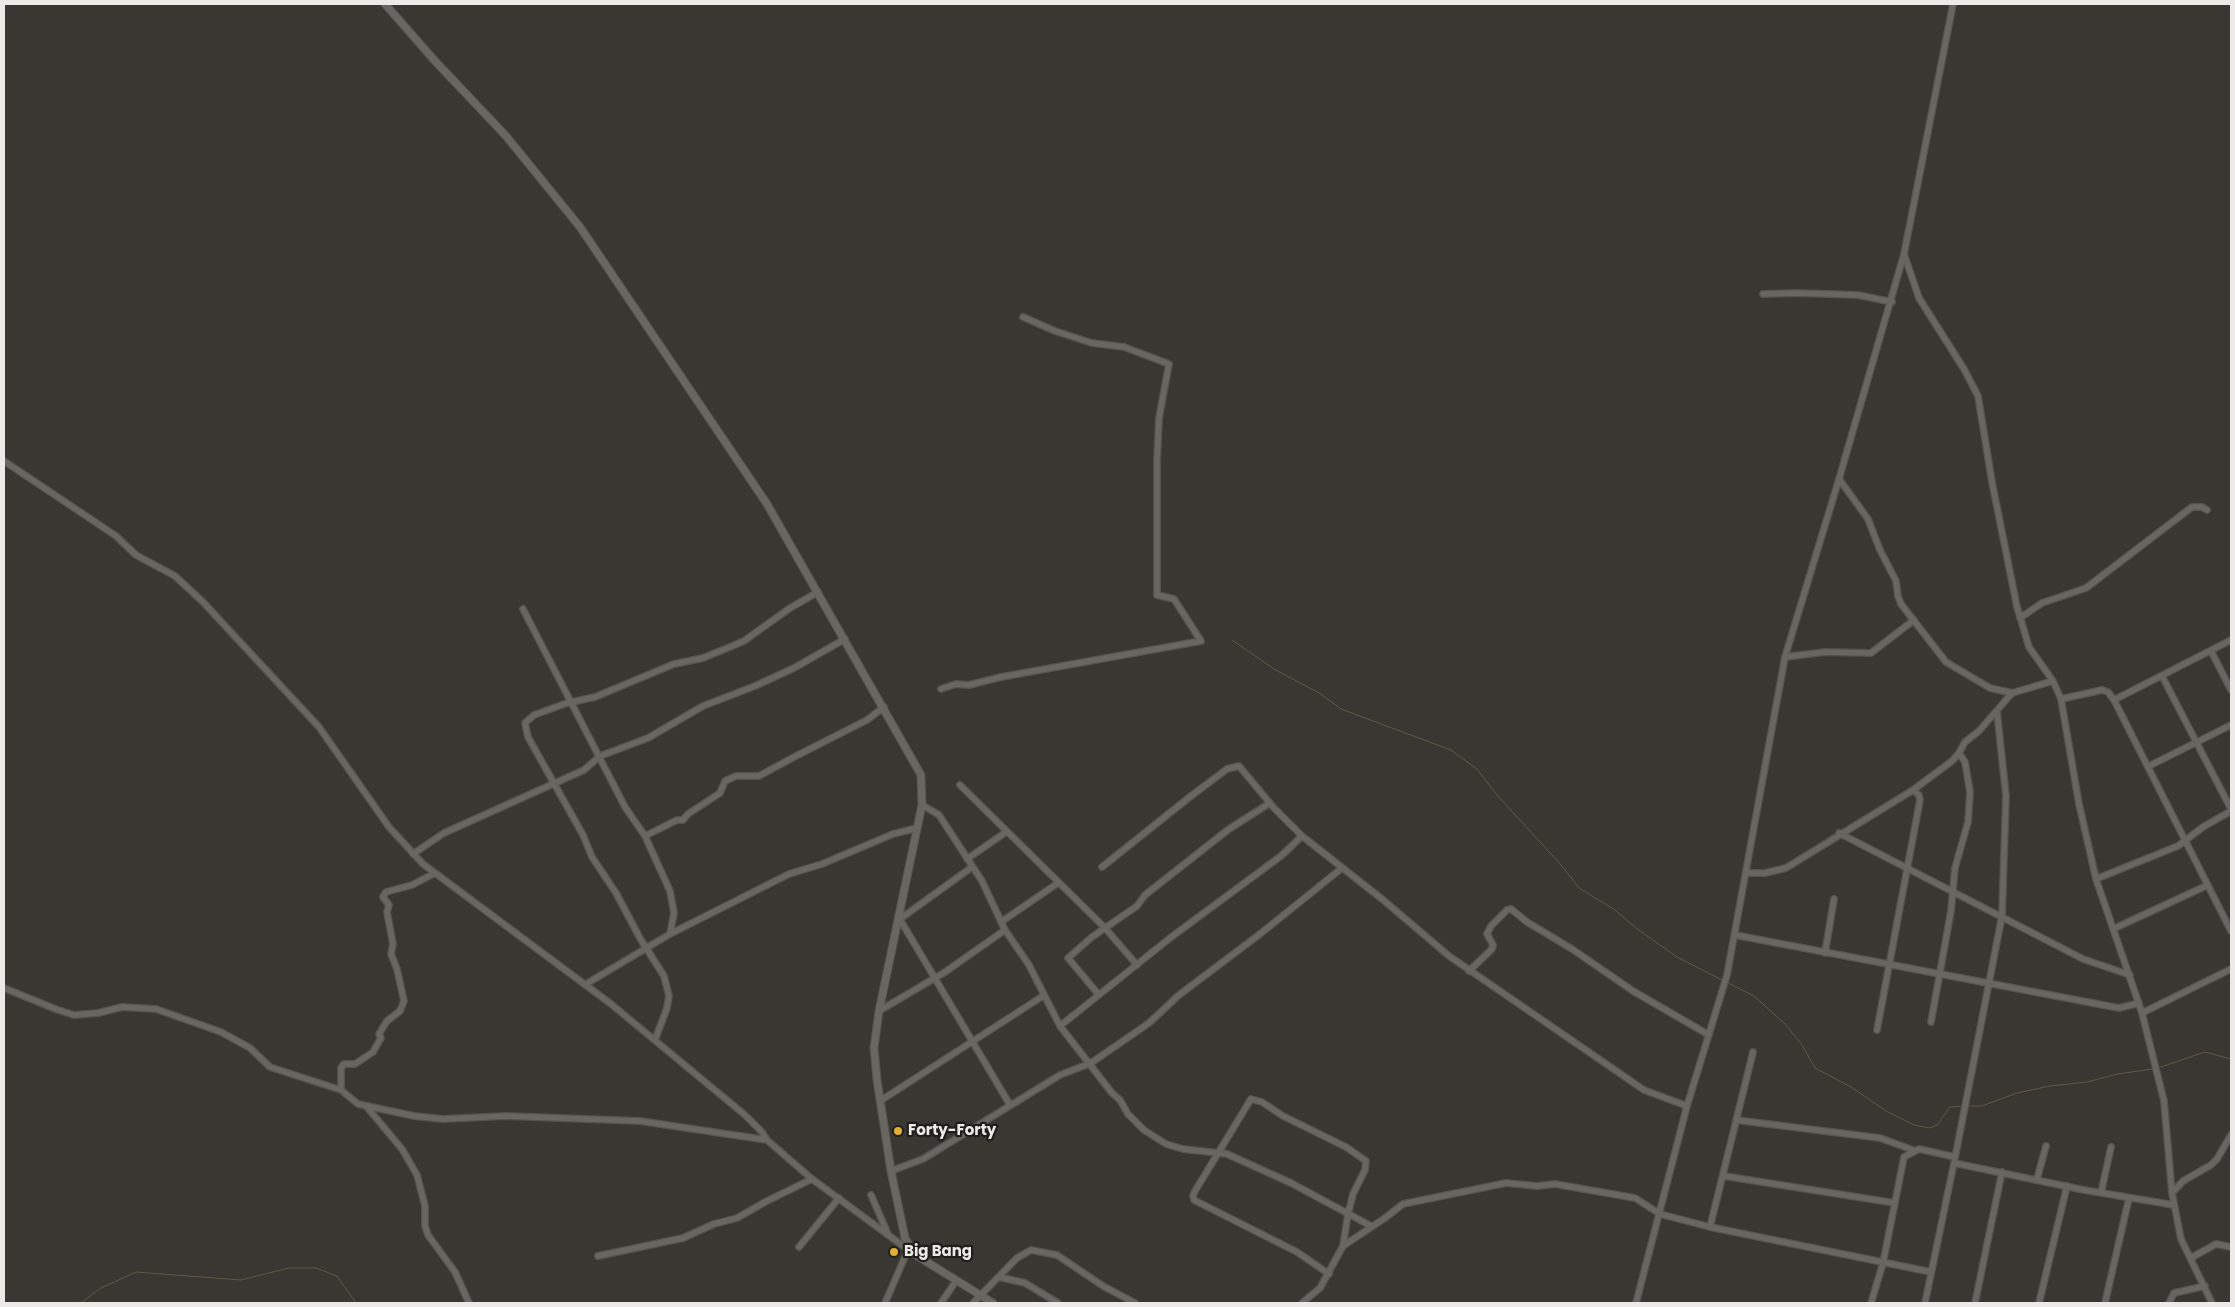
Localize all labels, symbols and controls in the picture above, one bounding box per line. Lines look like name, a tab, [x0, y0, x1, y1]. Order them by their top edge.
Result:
place label: Forty-Forty	[908, 1122, 996, 1140]
marker: Forty-Forty	[892, 1125, 904, 1137]
place label: Big Bang	[904, 1243, 972, 1261]
marker: Big Bang	[888, 1246, 900, 1258]

